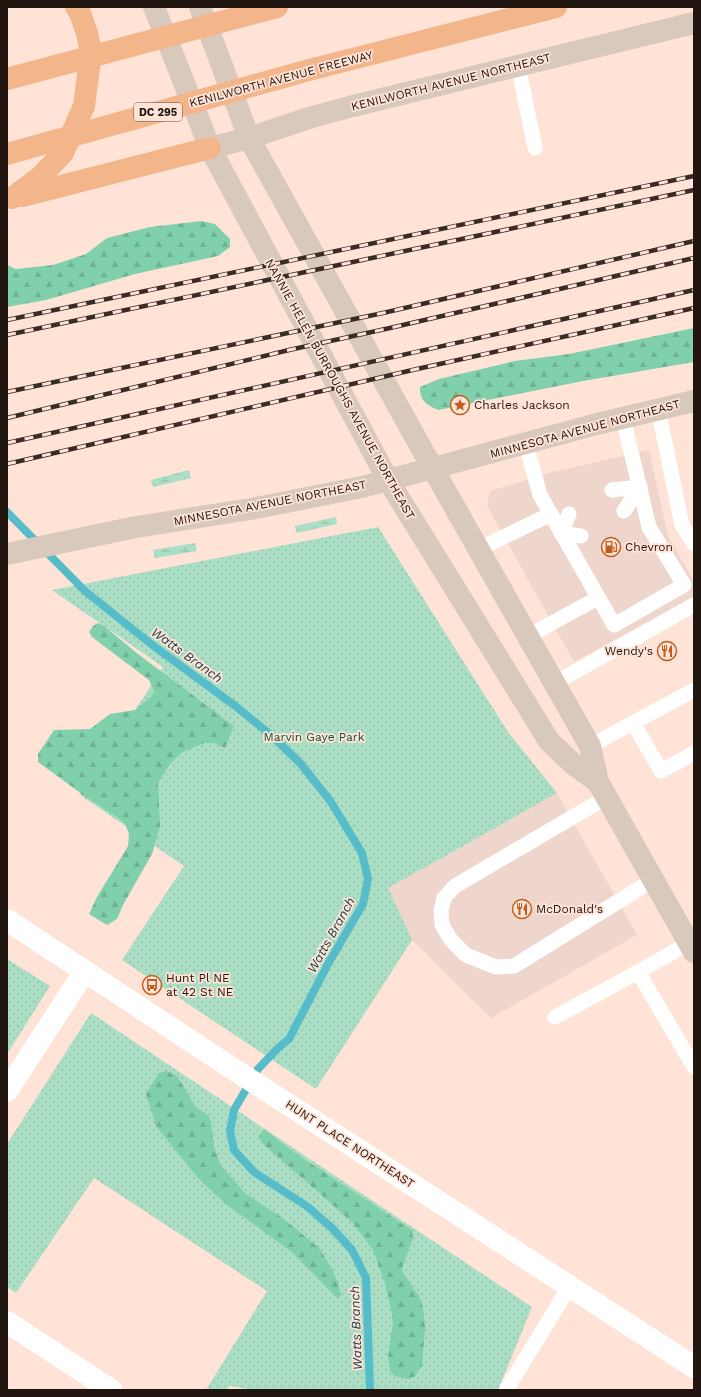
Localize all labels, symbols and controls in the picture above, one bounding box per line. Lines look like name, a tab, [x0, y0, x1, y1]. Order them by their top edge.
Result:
street label: KENILWORTH AVENUE FREEWAY	[188, 48, 374, 110]
street label: KENILWORTH AVENUE NORTHEAST	[350, 50, 552, 114]
road number: DC 295	[134, 103, 182, 121]
street label: NANNIE HELEN BURROUGHS AVENUE NORTHEAST	[262, 256, 418, 522]
place icon: Charles Jackson	[449, 394, 471, 416]
street label: MINNESOTA AVENUE NORTHEAST	[489, 397, 681, 461]
place label: Charles Jackson	[474, 398, 570, 412]
street label: MINNESOTA AVENUE NORTHEAST	[172, 477, 368, 529]
fuel station icon: Chevron	[600, 536, 622, 558]
place label: Chevron	[625, 540, 673, 554]
water label: Watts Branch	[149, 624, 226, 686]
restaurant icon: Wendy's	[656, 640, 678, 662]
place label: Wendy's	[605, 644, 653, 658]
park label: Marvin Gaye Park	[264, 730, 365, 744]
water label: Watts Branch	[304, 894, 358, 975]
restaurant icon: McDonald's	[511, 898, 533, 920]
place label: McDonald's	[536, 902, 603, 916]
place label: Hunt Pl NE at 42 St NE	[166, 971, 234, 999]
bus stop icon: Hunt Pl NE at 42 St NE	[141, 974, 163, 996]
street label: HUNT PLACE NORTHEAST	[283, 1097, 417, 1191]
water label: Watts Branch	[347, 1285, 365, 1370]

